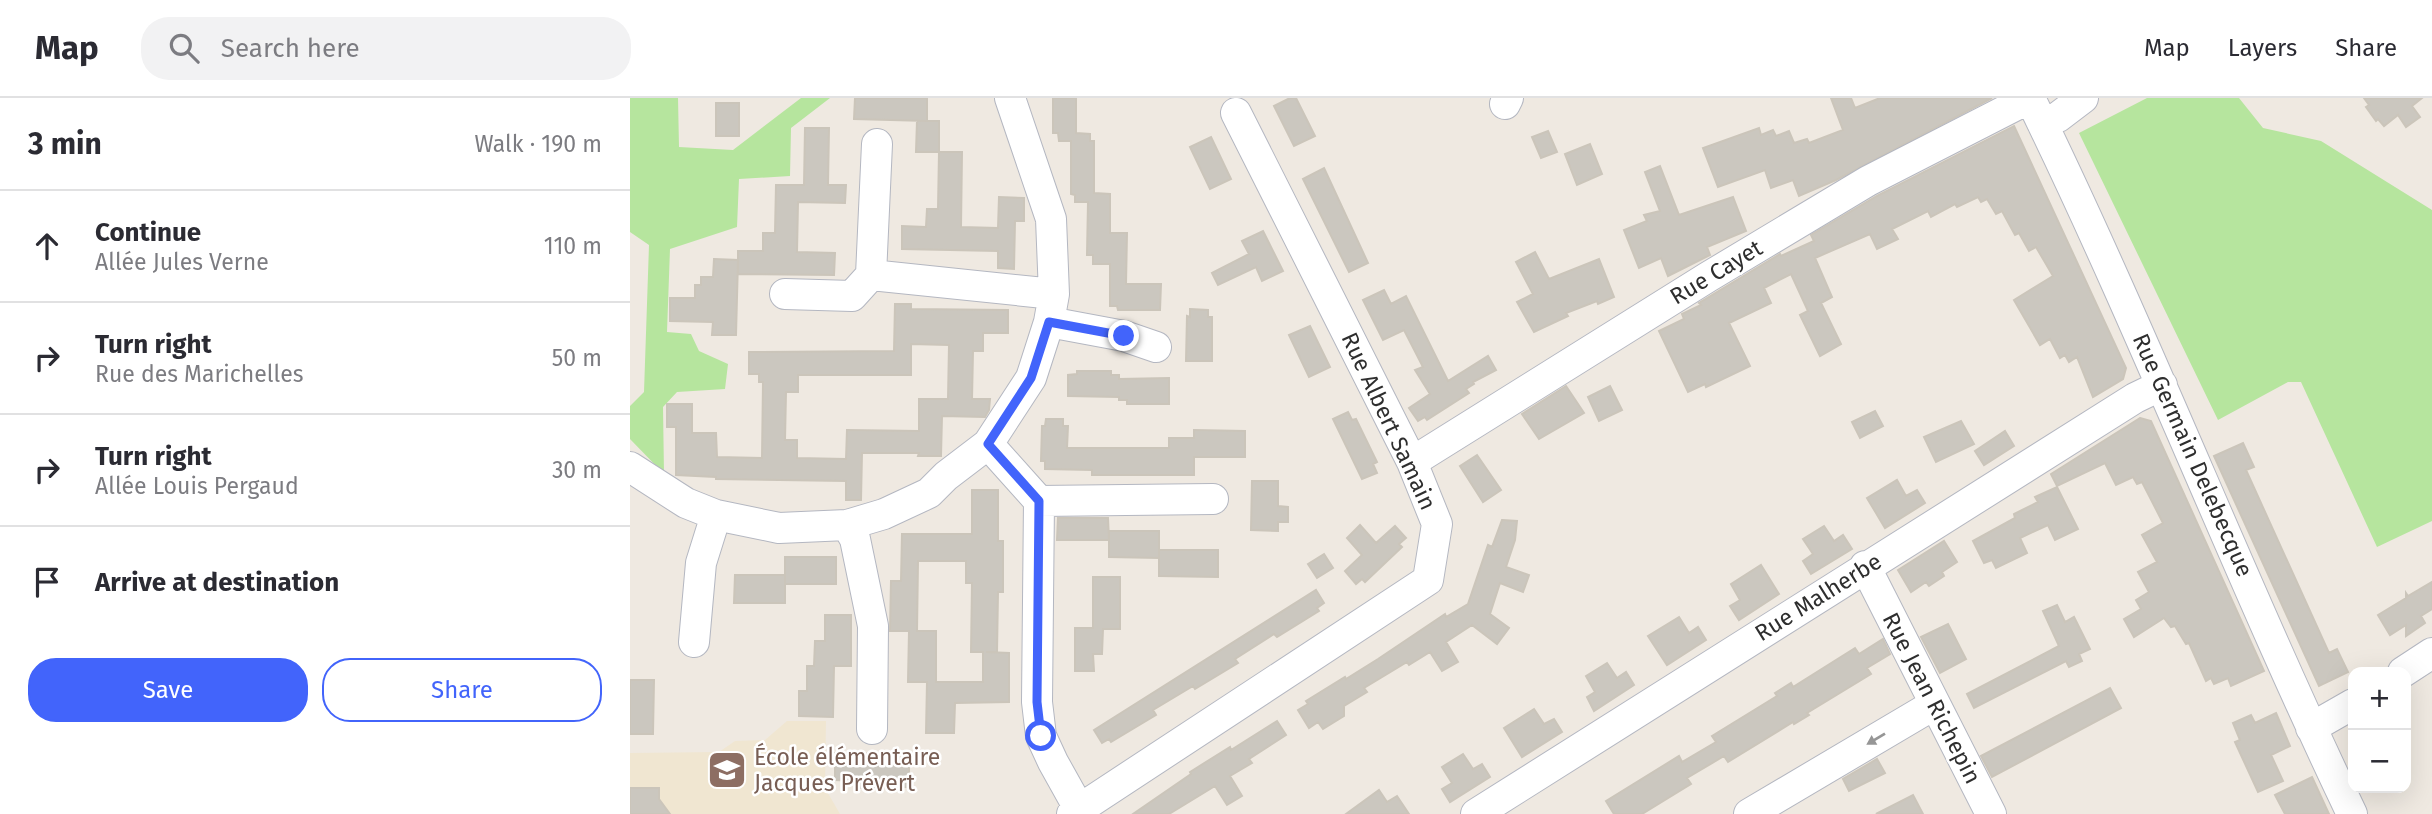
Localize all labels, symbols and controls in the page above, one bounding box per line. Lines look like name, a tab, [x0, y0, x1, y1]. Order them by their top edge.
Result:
search box	[141, 17, 631, 80]
text: Map	[35, 28, 99, 68]
icon: search	[165, 29, 203, 67]
text: Search here	[221, 33, 360, 64]
text: Map	[2144, 34, 2190, 62]
text: Layers	[2228, 34, 2297, 62]
text: Share	[2335, 34, 2397, 62]
text: 3 min	[28, 126, 102, 162]
text: Walk · 190 m	[475, 130, 602, 158]
text: Continue	[95, 217, 201, 248]
icon: ahead	[28, 227, 66, 265]
text: 110 m	[544, 232, 602, 260]
street label: Rue Cayet	[1665, 233, 1768, 310]
text: Allée Jules Verne	[95, 248, 269, 276]
route end	[1108, 320, 1139, 351]
street label: Rue Albert Samain	[1336, 328, 1442, 514]
text: Turn right	[95, 329, 212, 360]
street label: Rue Germain Delebecque	[2127, 329, 2259, 581]
icon: right	[28, 339, 66, 377]
text: 50 m	[552, 344, 602, 372]
text: Rue des Marichelles	[95, 360, 303, 388]
text: Turn right	[95, 441, 212, 472]
icon: right	[28, 451, 66, 489]
text: 30 m	[552, 456, 602, 484]
text: Allée Louis Pergaud	[95, 472, 299, 500]
street label: Rue Malherbe	[1750, 547, 1886, 647]
icon: arrive	[28, 563, 66, 601]
text: Arrive at destination	[95, 567, 339, 598]
street label: Rue Jean Richepin	[1877, 608, 1987, 788]
button: Save	[28, 658, 308, 722]
button: Share	[322, 658, 602, 722]
map controls	[2348, 667, 2411, 793]
button: +	[2348, 667, 2411, 730]
route start	[1025, 720, 1056, 751]
button: −	[2348, 730, 2411, 793]
one-way arrow	[1867, 733, 1886, 745]
place label: École élémentaire Jacques Prévert	[754, 742, 940, 797]
school or university icon: École élémentaire Jacques Prévert	[706, 749, 748, 791]

